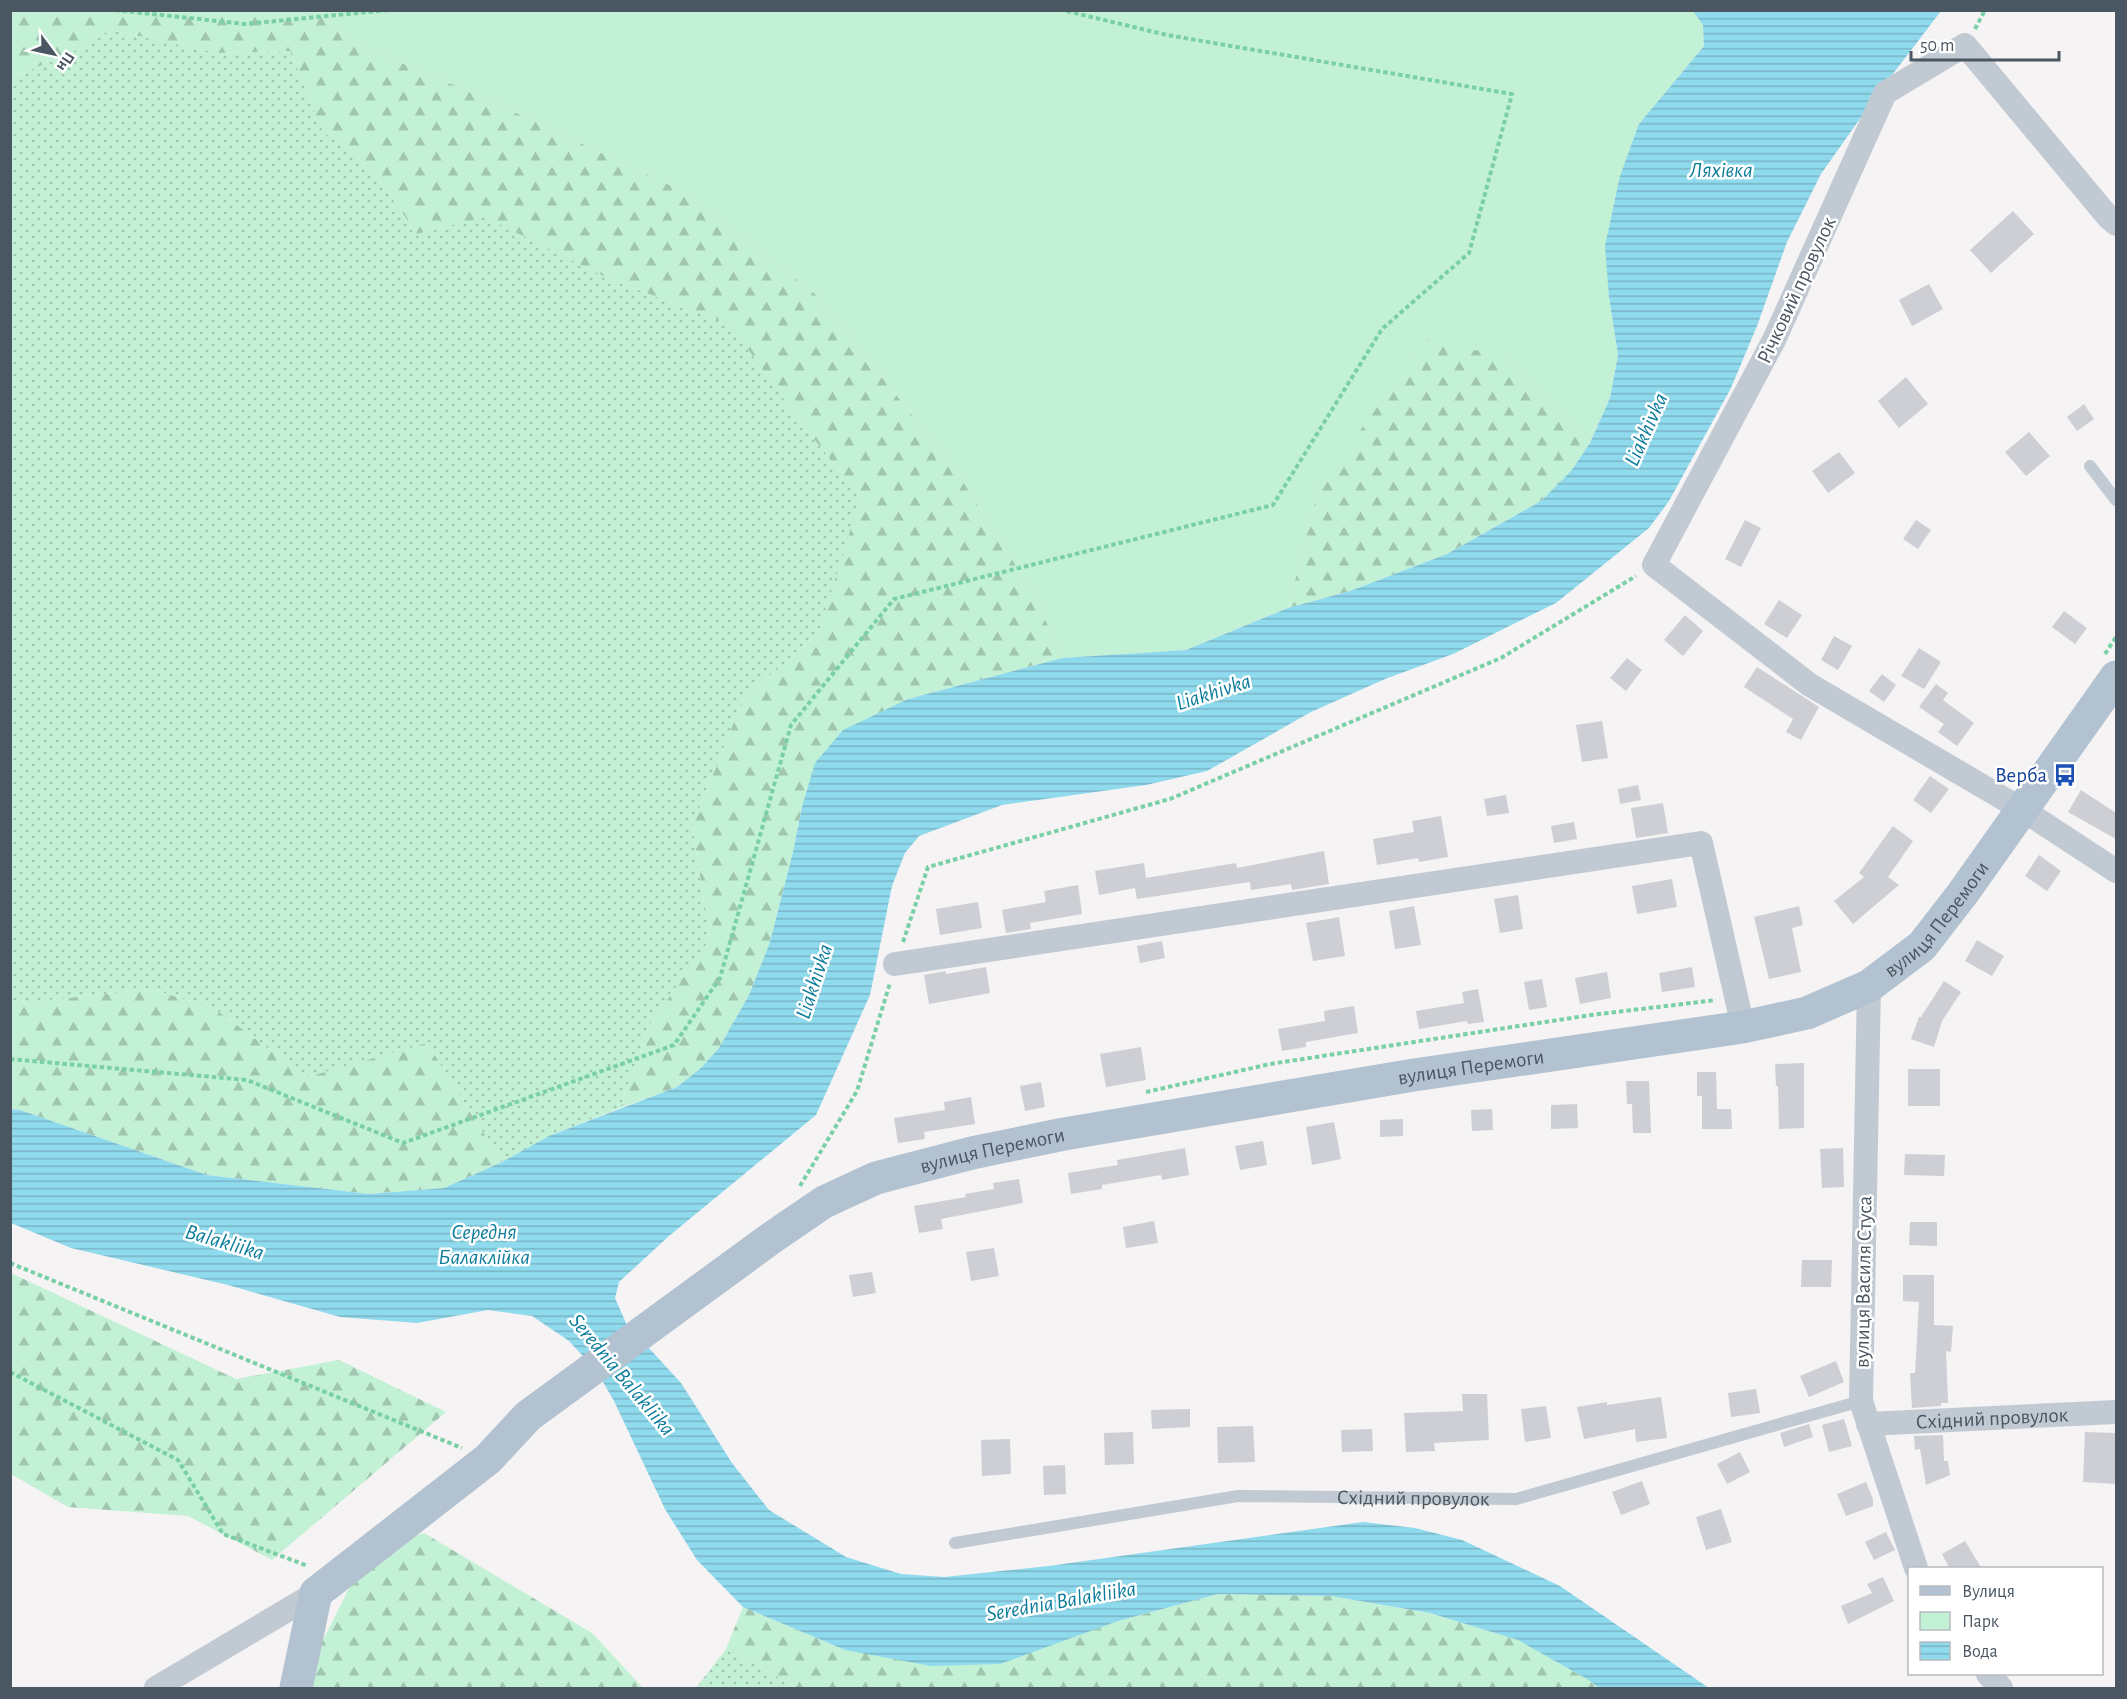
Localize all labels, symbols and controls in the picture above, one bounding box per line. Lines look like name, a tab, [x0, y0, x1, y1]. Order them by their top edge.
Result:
north arrow	[24, 24, 84, 84]
scale bar	[1911, 24, 2060, 62]
text: 50 m	[1920, 37, 1954, 55]
text: Пн	[54, 49, 78, 74]
water label: Ляхівка	[1688, 159, 1753, 181]
street label: Річковий провулок	[1753, 213, 1840, 367]
water label: Liakhivka	[1620, 390, 1672, 469]
water label: Liakhivka	[1173, 670, 1253, 714]
bus stop icon: Верба	[2052, 762, 2078, 788]
place label: Верба	[1995, 765, 2047, 786]
street label: вулиця Перемоги	[1880, 857, 1993, 982]
water label: Liakhivka	[792, 941, 836, 1021]
street label: вулиця Перемоги	[1396, 1046, 1546, 1089]
street label: вулиця Перемоги	[918, 1124, 1067, 1177]
street label: вулиця Василя Стуса	[1851, 1195, 1876, 1368]
water label: Balakliika	[183, 1220, 267, 1264]
water label: Середня Балаклійка	[438, 1221, 530, 1268]
water label: Serednia Balakliika	[565, 1310, 679, 1440]
street label: Східний провулок	[1915, 1404, 2069, 1433]
street label: Східний провулок	[1337, 1487, 1490, 1510]
legend	[1908, 1567, 2103, 1675]
water label: Serednia Balakliika	[985, 1577, 1138, 1625]
text: Вулиця	[1962, 1583, 2015, 1601]
text: Парк	[1962, 1613, 2000, 1631]
text: Вода	[1962, 1643, 1998, 1661]

